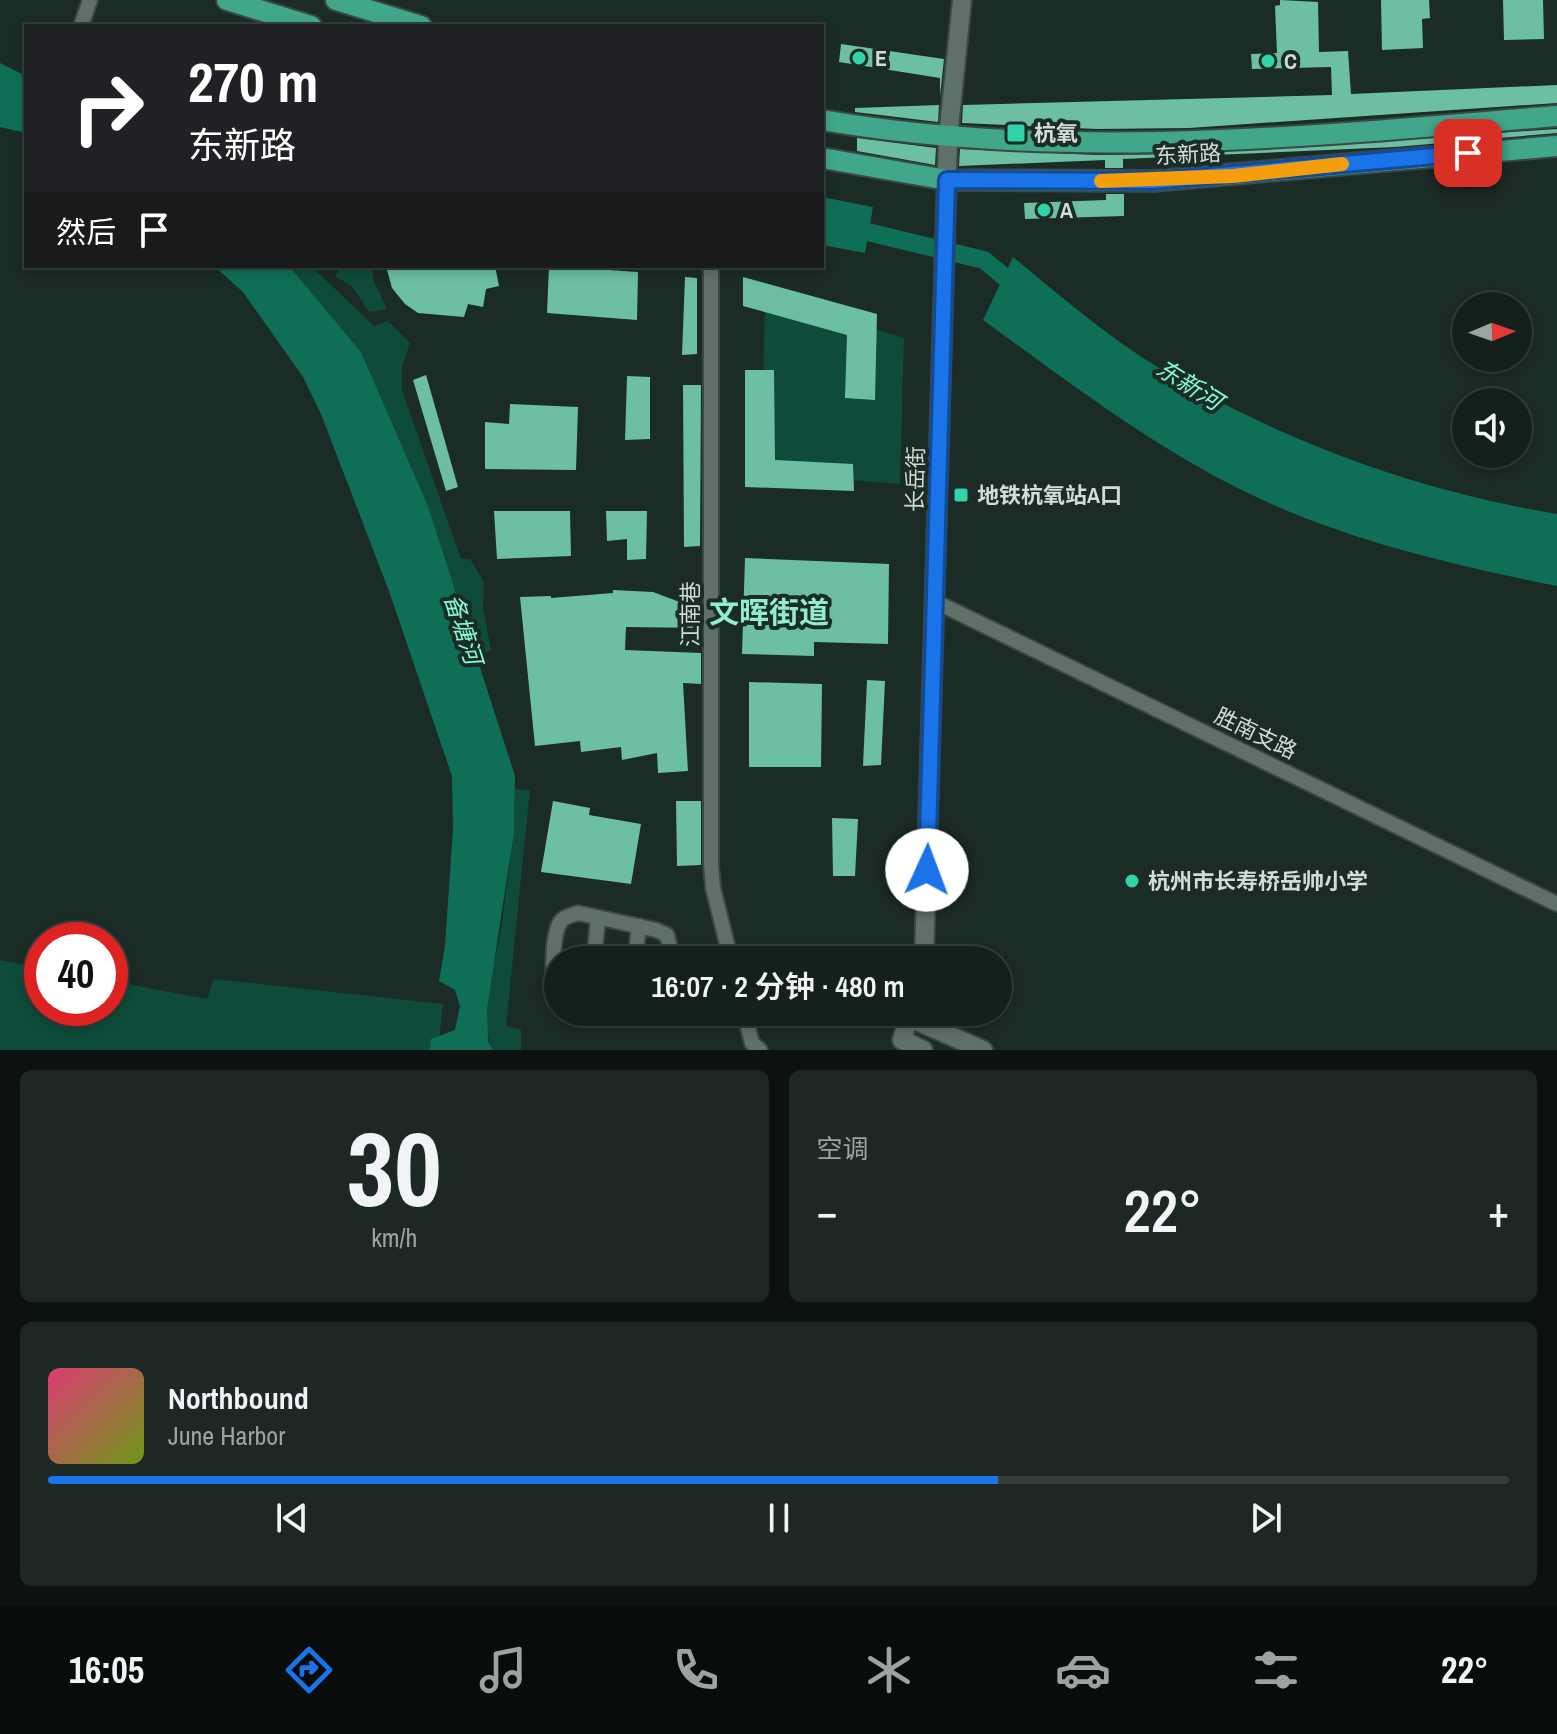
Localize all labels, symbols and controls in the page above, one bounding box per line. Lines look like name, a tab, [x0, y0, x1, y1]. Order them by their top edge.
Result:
place label: E	[875, 43, 887, 73]
text: 270 m	[188, 44, 318, 119]
place label: C	[1284, 46, 1297, 76]
marker: E	[850, 49, 868, 67]
marker: C	[1259, 52, 1277, 70]
icon: right	[56, 56, 160, 160]
place label: 杭氧	[1034, 118, 1078, 148]
pin	[1434, 119, 1502, 187]
text: 东新路	[188, 121, 296, 169]
marker: 杭氧	[1005, 122, 1027, 144]
icon: arrive	[1446, 131, 1490, 175]
street label: 东新路	[1154, 137, 1222, 171]
place label: A	[1060, 195, 1073, 225]
marker: A	[1035, 201, 1053, 219]
icon: arrive	[132, 208, 176, 252]
text: 然后	[56, 212, 116, 252]
north arrow	[1452, 292, 1532, 372]
map controls	[1452, 292, 1532, 468]
water label: 东新河	[1151, 352, 1232, 419]
button: sound	[1452, 388, 1532, 468]
street label: 长岳街	[899, 446, 931, 512]
place label: 地铁杭氧站A口	[977, 480, 1122, 510]
marker: 地铁杭氧站A口	[952, 486, 970, 504]
street label: 江南巷	[675, 581, 705, 647]
water label: 备塘河	[438, 590, 492, 672]
district label: 文晖街道	[709, 592, 829, 632]
street label: 胜南支路	[1210, 700, 1302, 766]
position arrow	[885, 828, 969, 912]
place label: 杭州市长寿桥岳帅小学	[1148, 866, 1368, 896]
marker: 杭州市长寿桥岳帅小学	[1123, 872, 1141, 890]
speed limit sign: 40	[24, 922, 128, 1026]
text: 16:07 · 2 分钟 · 480 m	[651, 966, 905, 1006]
text: 30	[347, 1098, 442, 1238]
text: 空调	[817, 1131, 869, 1166]
text: 22°	[1123, 1170, 1202, 1251]
text: −	[817, 1181, 838, 1241]
text: +	[1488, 1181, 1509, 1241]
text: km/h	[371, 1220, 417, 1255]
text: Northbound	[168, 1378, 309, 1418]
text: June Harbor	[168, 1418, 285, 1453]
icon: previous	[270, 1496, 314, 1540]
icon: pause	[757, 1496, 801, 1540]
icon: next	[1244, 1496, 1288, 1540]
icon: directions	[281, 1642, 337, 1698]
icon: music	[475, 1642, 531, 1698]
icon: phone	[668, 1642, 724, 1698]
icon: climate	[861, 1642, 917, 1698]
icon: car	[1055, 1642, 1111, 1698]
icon: filters	[1248, 1642, 1304, 1698]
text: 16:05	[69, 1646, 144, 1694]
text: 22°	[1441, 1646, 1488, 1694]

